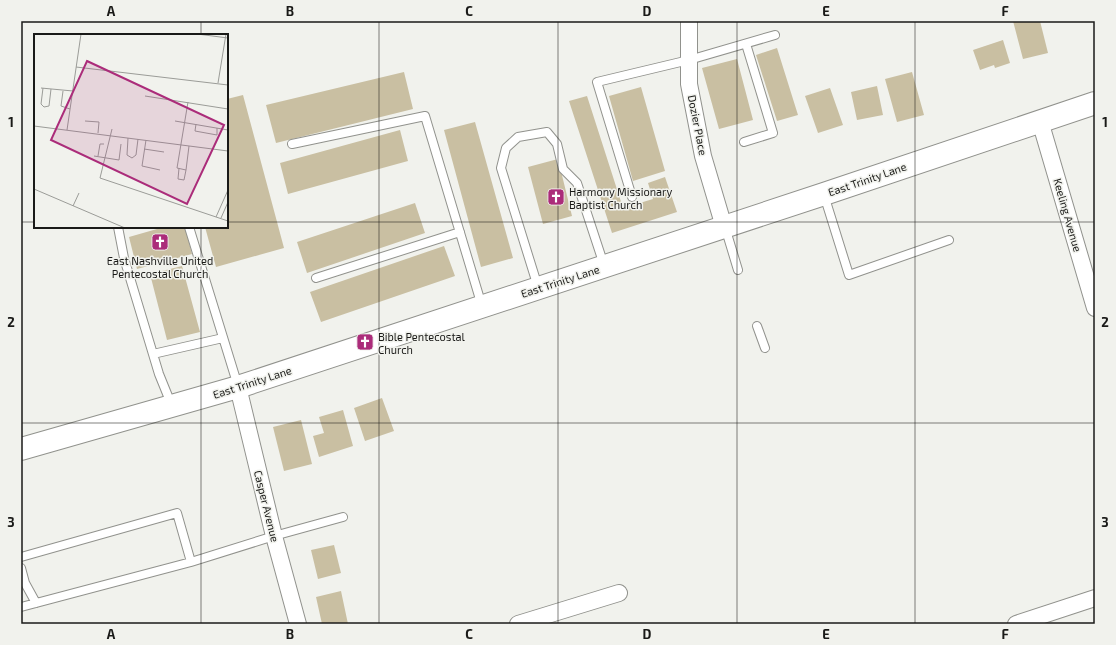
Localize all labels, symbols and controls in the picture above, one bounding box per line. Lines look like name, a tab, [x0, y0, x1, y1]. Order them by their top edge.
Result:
text: A	[107, 3, 116, 19]
text: B	[286, 3, 294, 19]
text: C	[465, 3, 473, 19]
text: D	[643, 3, 652, 19]
text: E	[822, 3, 830, 19]
text: F	[1001, 3, 1009, 19]
inset map	[34, 34, 228, 228]
street label: Dozier Place	[686, 94, 710, 156]
text: 1	[8, 114, 14, 130]
text: 1	[1102, 114, 1108, 130]
street label: East Trinity Lane	[826, 159, 908, 198]
street label: Keeling Avenue	[1051, 177, 1085, 253]
place label: Harmony Missionary Baptist Church	[569, 185, 672, 211]
church icon: Harmony Missionary Baptist Church	[546, 187, 566, 207]
church icon: East Nashville United Pentecostal Church	[150, 232, 170, 252]
place label: East Nashville United Pentecostal Church	[107, 254, 213, 280]
street label: East Trinity Lane	[519, 262, 601, 300]
text: 2	[7, 314, 15, 330]
text: 2	[1101, 314, 1109, 330]
place label: Bible Pentecostal Church	[378, 330, 466, 356]
church icon: Bible Pentecostal Church	[355, 332, 375, 352]
street label: East Trinity Lane	[211, 363, 293, 401]
street label: Casper Avenue	[252, 469, 282, 543]
text: 3	[7, 514, 15, 530]
text: 3	[1101, 514, 1109, 530]
text: A	[107, 626, 116, 642]
text: B	[286, 626, 294, 642]
text: C	[465, 626, 473, 642]
text: D	[643, 626, 652, 642]
text: E	[822, 626, 830, 642]
text: F	[1001, 626, 1009, 642]

